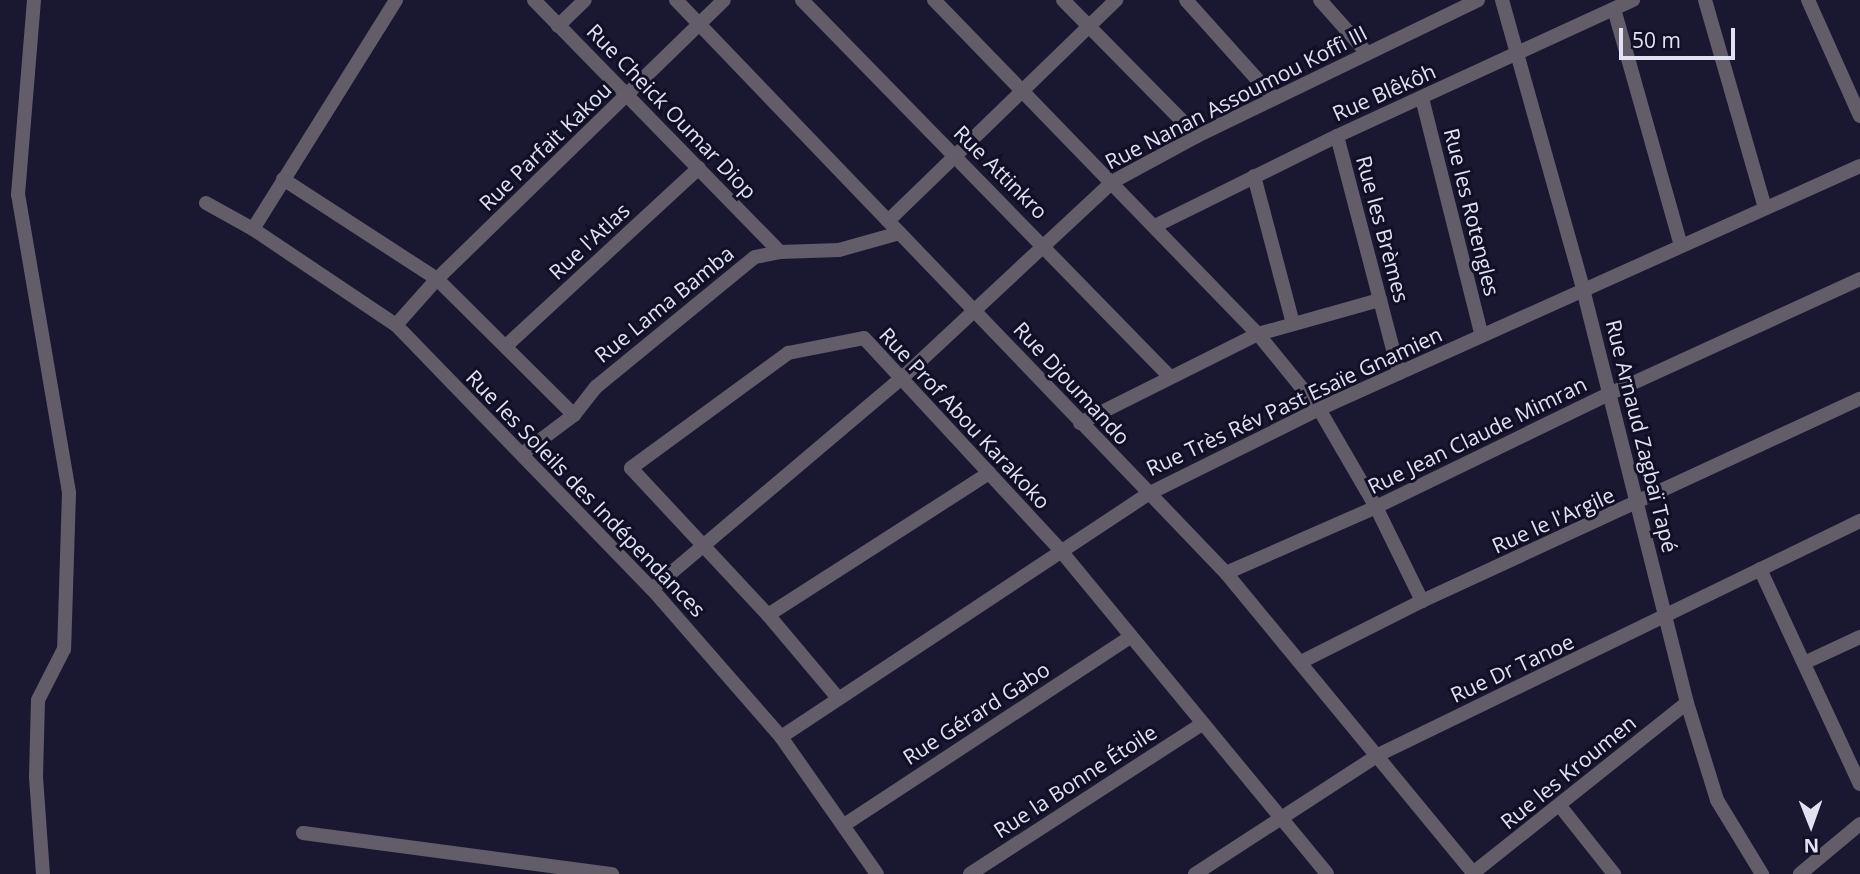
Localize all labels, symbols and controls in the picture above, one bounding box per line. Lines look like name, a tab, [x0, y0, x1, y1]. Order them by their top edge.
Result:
scale bar	[1622, 14, 1738, 58]
street label: Rue Cheick Oumar Diop	[582, 18, 762, 204]
street label: Rue Nanan Assoumou Koffi III	[1101, 20, 1371, 174]
text: 50 m	[1632, 26, 1681, 54]
street label: Rue Blêkôh	[1328, 58, 1440, 126]
street label: Rue Parfait Kakou	[474, 76, 616, 216]
street label: Rue Attinkro	[949, 120, 1053, 224]
street label: Rue les Rotengles	[1439, 126, 1505, 298]
street label: Rue les Brèmes	[1351, 153, 1415, 305]
street label: Rue l'Atlas	[544, 197, 634, 285]
street label: Rue Lama Bamba	[589, 240, 739, 368]
street label: Rue Djoumando	[1009, 316, 1135, 450]
street label: Rue Arnaud Zagbaï Tapé	[1601, 317, 1683, 555]
street label: Rue Très Rév Past Esaïe Gnamien	[1142, 321, 1446, 481]
street label: Rue Prof Abou Karakoko	[874, 322, 1056, 514]
street label: Rue les Soleils des Indépendances	[461, 364, 711, 622]
street label: Rue Jean Claude Mimran	[1363, 371, 1591, 499]
street label: Rue le l'Argile	[1488, 482, 1618, 558]
street label: Rue Dr Tanoe	[1446, 628, 1578, 708]
street label: Rue Gérard Gabo	[898, 656, 1054, 770]
street label: Rue les Kroumen	[1495, 710, 1641, 834]
street label: Rue la Bonne Étoile	[989, 719, 1161, 843]
north arrow	[1776, 790, 1846, 860]
text: N	[1803, 833, 1819, 859]

